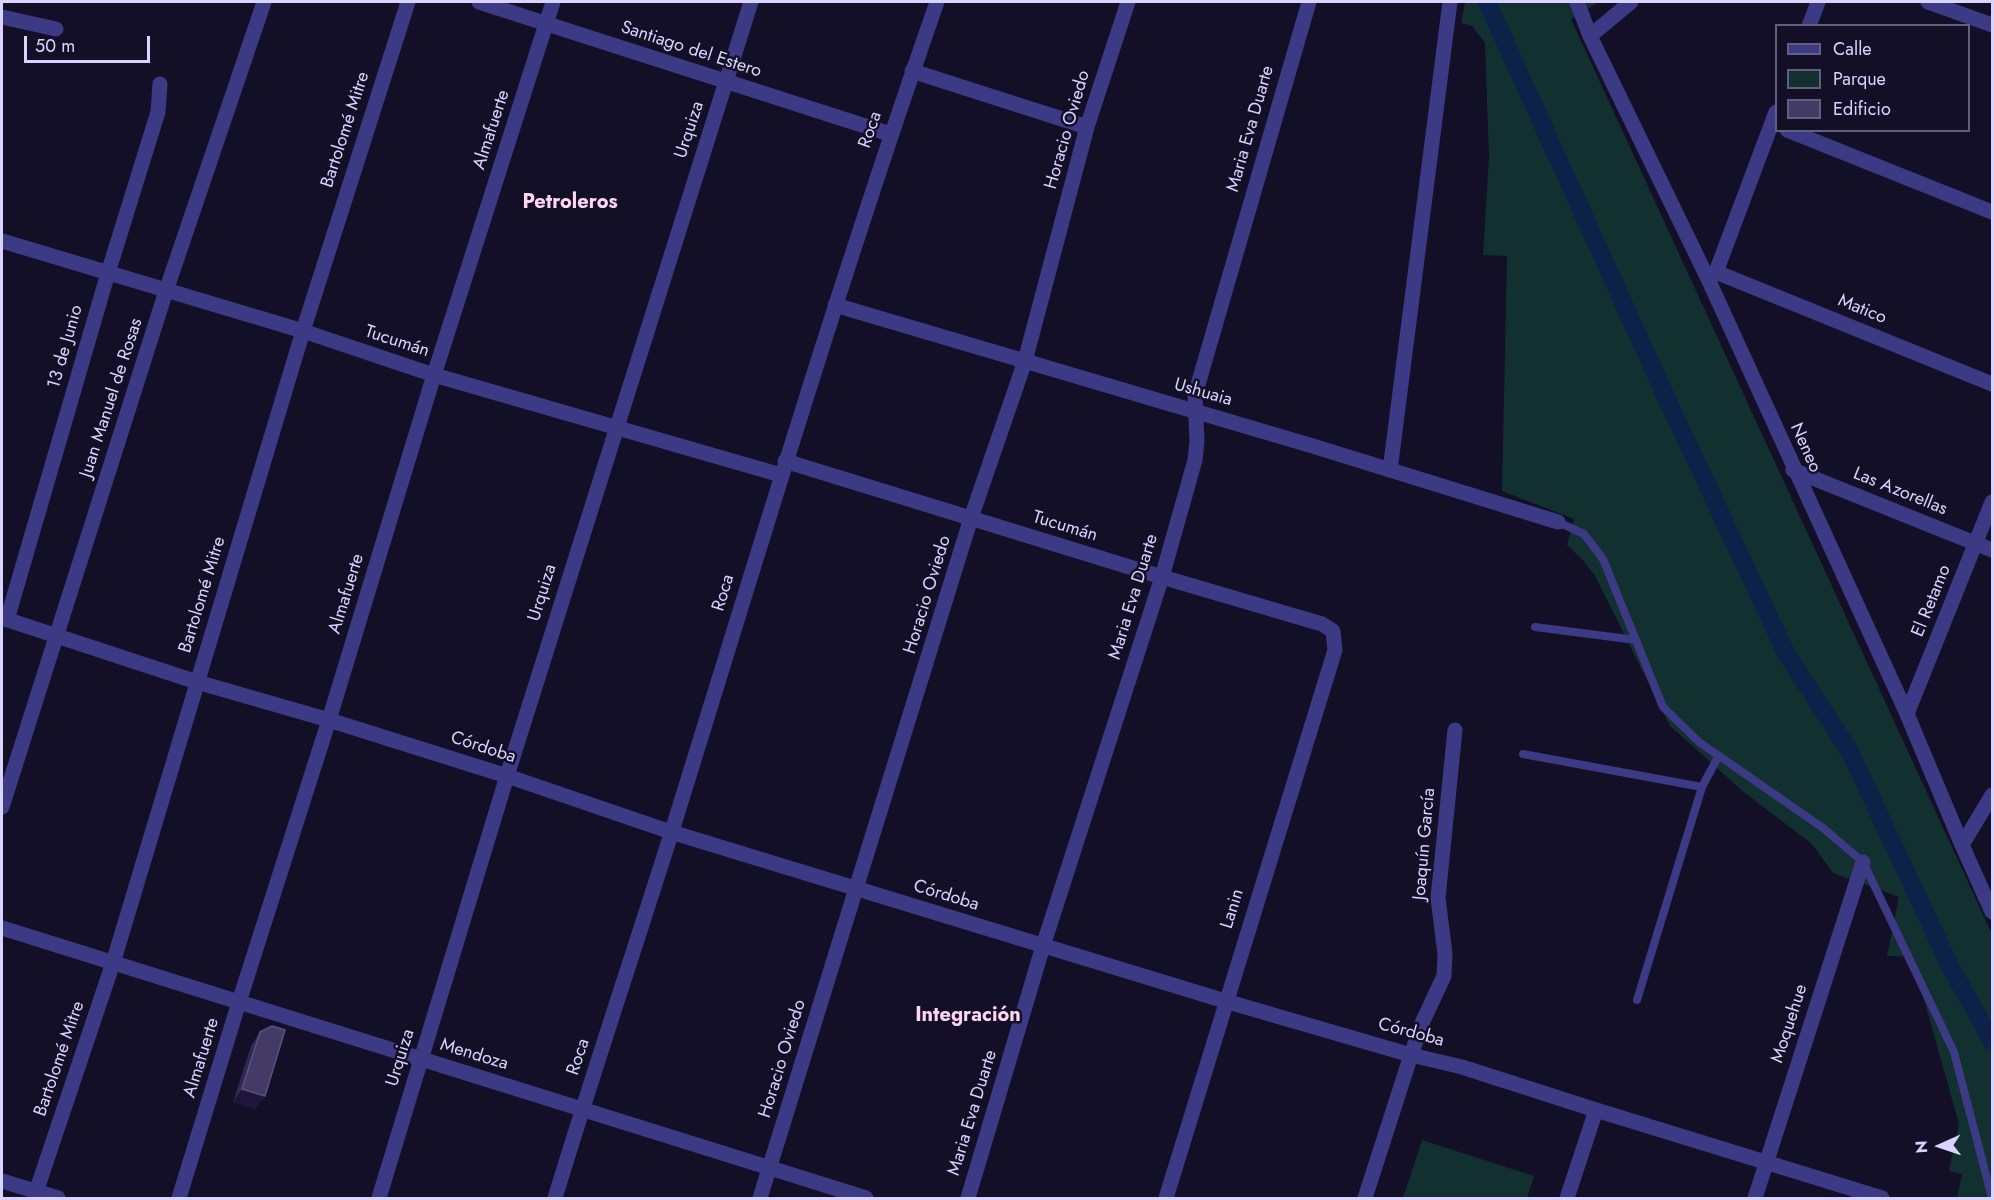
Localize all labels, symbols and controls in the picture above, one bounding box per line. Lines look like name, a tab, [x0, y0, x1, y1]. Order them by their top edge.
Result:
street label: Santiago del Estero	[618, 17, 764, 83]
scale bar	[27, 24, 153, 62]
legend	[1775, 24, 1970, 132]
text: 50 m	[35, 33, 75, 59]
text: Calle	[1833, 36, 1872, 62]
street label: Maria Eva Duarte	[1223, 63, 1279, 195]
text: Parque	[1833, 66, 1886, 92]
street label: Horacio Oviedo	[1041, 68, 1095, 192]
street label: Bartolomé Mitre	[317, 69, 375, 191]
street label: Almafuerte	[469, 88, 515, 172]
text: Edificio	[1833, 96, 1891, 122]
street label: Urquiza	[671, 99, 709, 161]
street label: Roca	[855, 109, 887, 151]
district label: Petroleros	[522, 191, 618, 215]
street label: Matico	[1834, 290, 1890, 330]
street label: 13 de Junio	[44, 303, 88, 391]
street label: Juan Manuel de Rosas	[76, 316, 148, 480]
street label: Tucumán	[362, 321, 432, 363]
street label: Ushuaia	[1171, 374, 1235, 412]
street label: Neneo	[1785, 420, 1825, 476]
street label: Las Azorellas	[1850, 463, 1950, 521]
street label: Tucumán	[1030, 507, 1100, 547]
street label: Maria Eva Duarte	[1105, 532, 1163, 662]
street label: Horacio Oviedo	[900, 533, 956, 657]
street label: Bartolomé Mitre	[175, 534, 231, 656]
street label: Almafuerte	[325, 551, 369, 637]
street label: Urquiza	[524, 562, 562, 624]
street label: El Retamo	[1908, 562, 1956, 640]
street label: Roca	[708, 572, 740, 614]
street label: Córdoba	[448, 727, 518, 769]
street label: Joaquín García	[1409, 787, 1441, 901]
street label: Córdoba	[911, 876, 981, 916]
street label: Lanin	[1217, 887, 1249, 931]
street label: Moquehue	[1767, 982, 1813, 1066]
street label: Horacio Oviedo	[755, 997, 811, 1121]
street label: Bartolomé Mitre	[30, 999, 90, 1119]
district label: Integración	[915, 1004, 1021, 1028]
street label: Córdoba	[1376, 1014, 1446, 1052]
street label: Almafuerte	[180, 1015, 224, 1101]
street label: Urquiza	[382, 1027, 420, 1089]
street label: Mendoza	[437, 1034, 511, 1076]
street label: Roca	[563, 1036, 595, 1078]
street label: Maria Eva Duarte	[944, 1048, 1002, 1178]
north arrow	[1910, 1116, 1970, 1176]
text: N	[1910, 1140, 1933, 1154]

